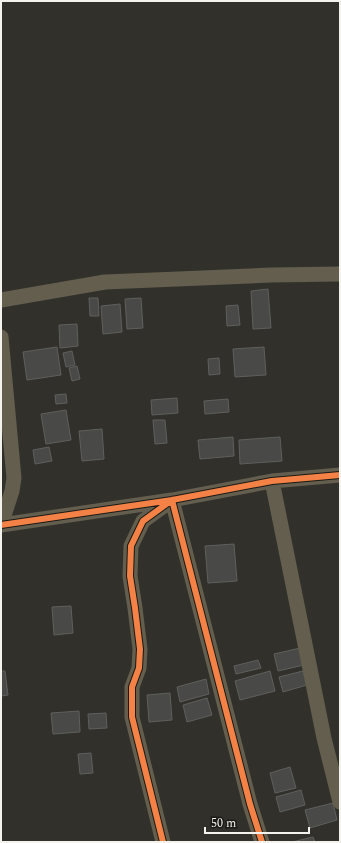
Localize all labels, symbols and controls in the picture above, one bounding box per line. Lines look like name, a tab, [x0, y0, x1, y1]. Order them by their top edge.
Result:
scale bar	[205, 809, 309, 835]
text: 50 m	[211, 814, 236, 833]

